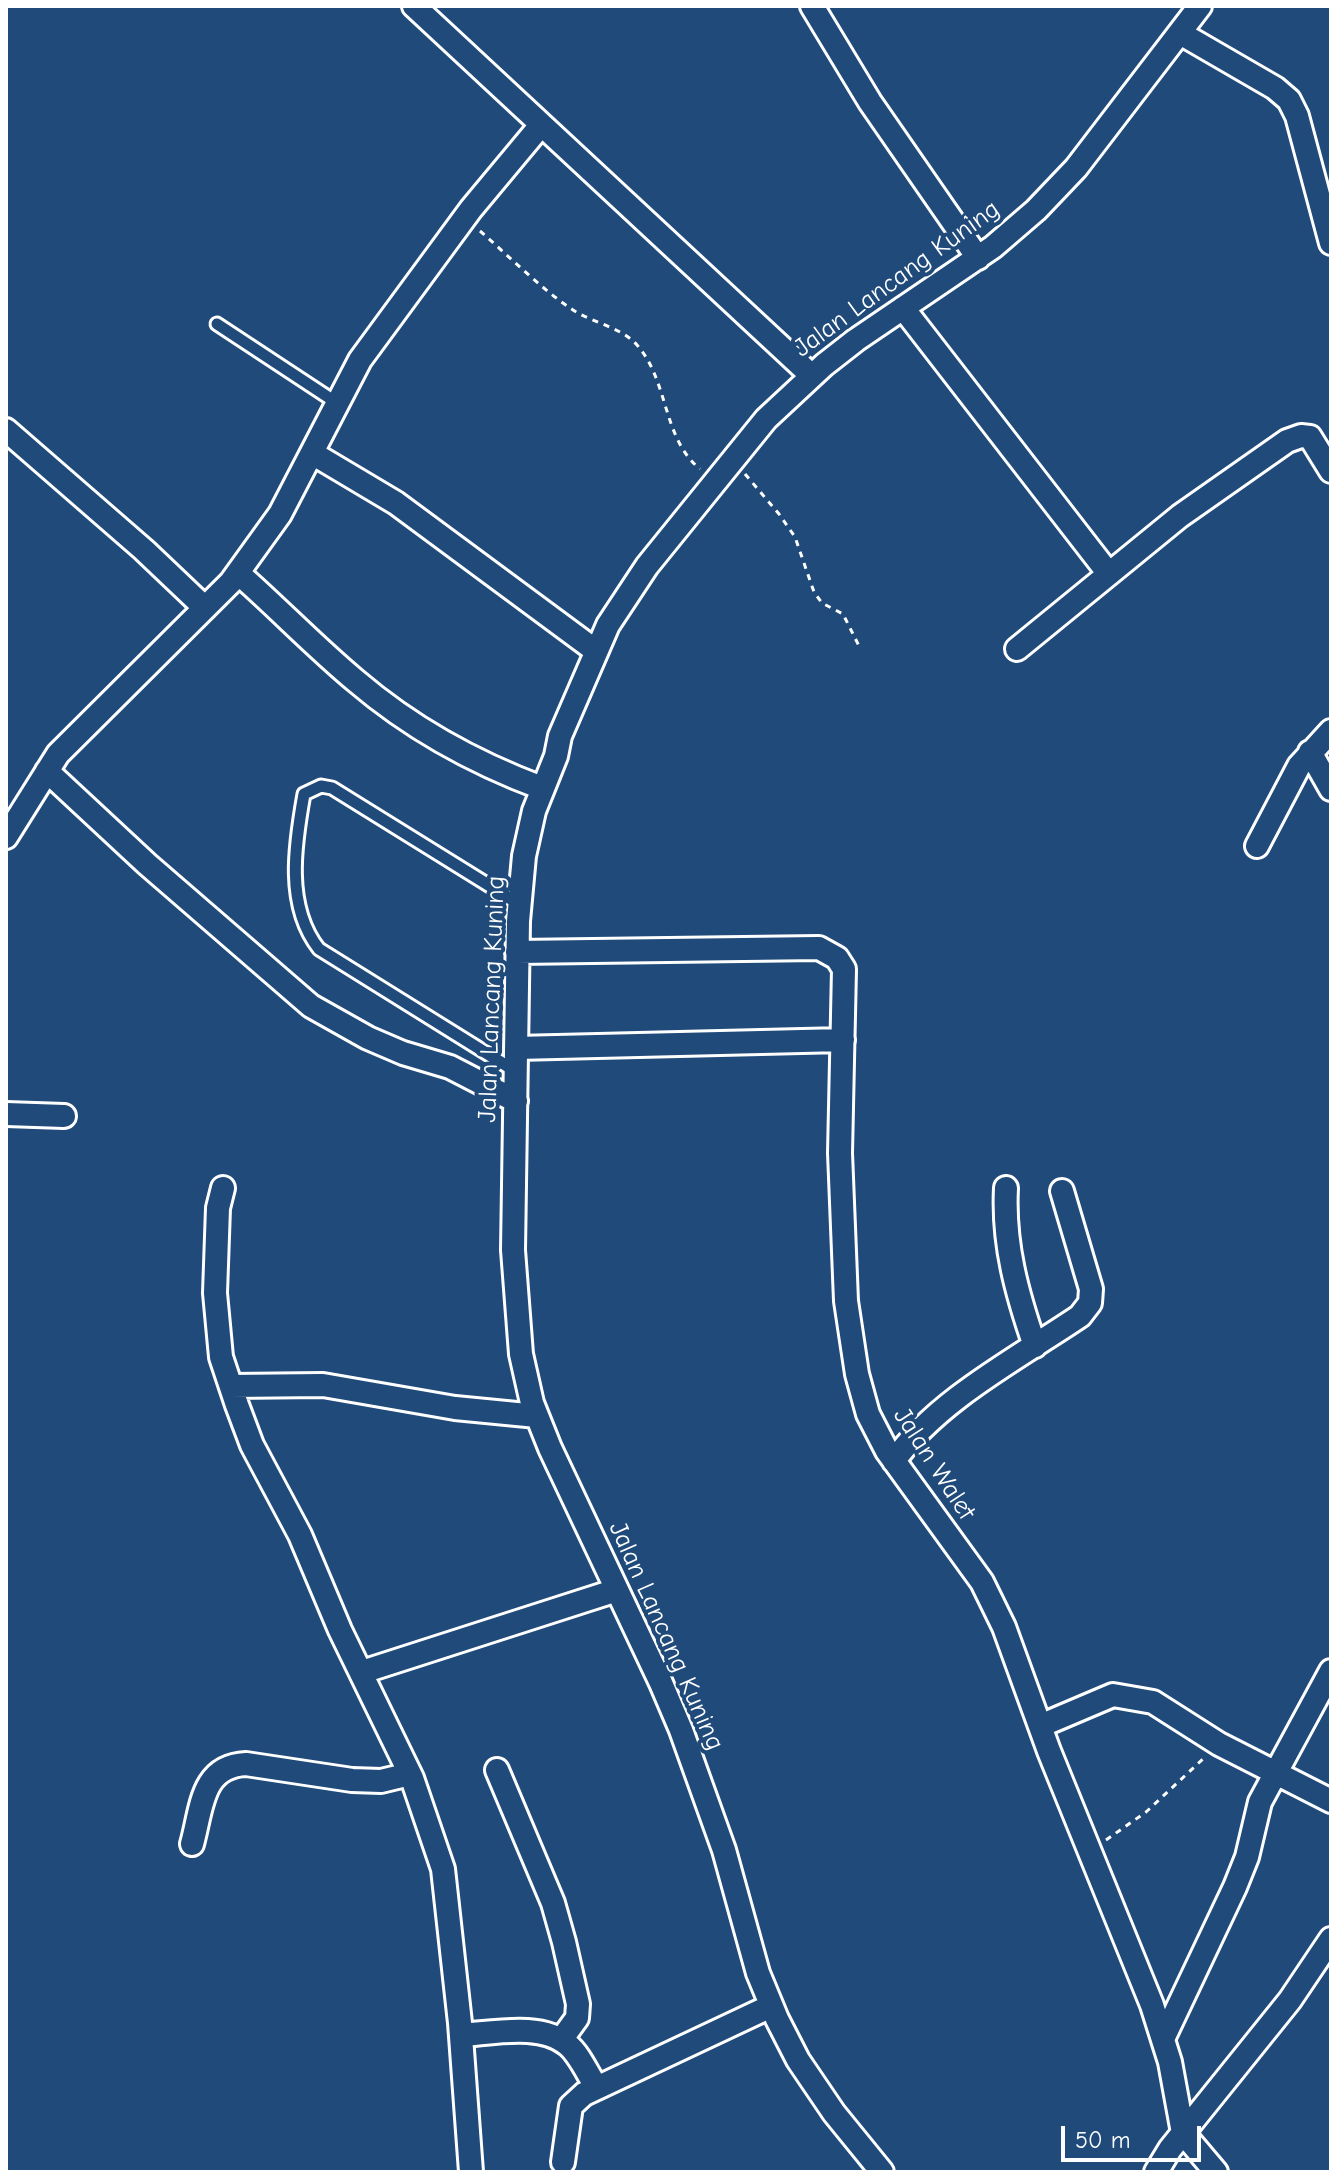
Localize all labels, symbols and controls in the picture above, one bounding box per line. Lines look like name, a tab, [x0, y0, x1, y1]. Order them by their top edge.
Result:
street label: Jalan Lancang Kuning	[788, 194, 1006, 364]
street label: Jalan Lancang Kuning	[472, 875, 512, 1123]
street label: Jalan Walet	[886, 1402, 982, 1526]
street label: Jalan Lancang Kuning	[602, 1517, 730, 1755]
scale bar	[1065, 2110, 1205, 2160]
text: 50 m	[1075, 2126, 1131, 2154]

